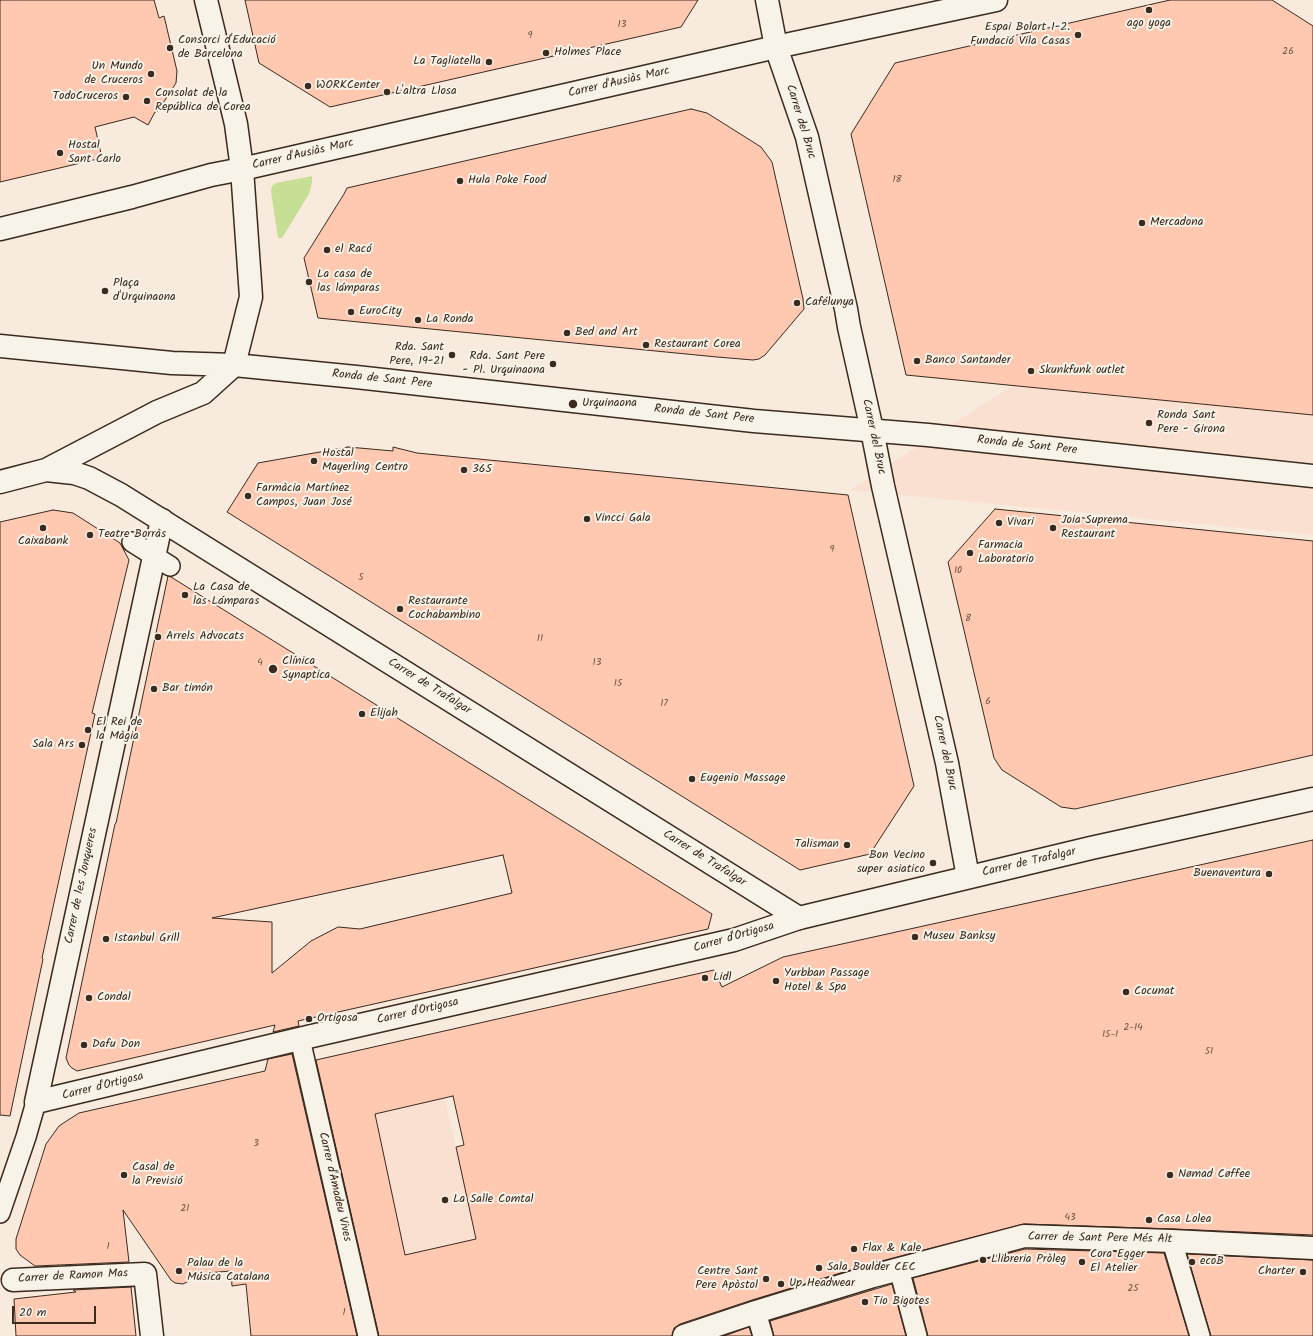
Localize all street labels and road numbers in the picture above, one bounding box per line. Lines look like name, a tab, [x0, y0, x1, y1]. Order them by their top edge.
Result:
street label: Carrer d'Ausiàs Marc	[567, 64, 671, 102]
street label: Carrer del Bruc	[782, 83, 818, 161]
street label: Carrer d'Ausiàs Marc	[251, 136, 355, 174]
street label: Ronda de Sant Pere	[331, 368, 433, 392]
street label: Carrer del Bruc	[858, 398, 888, 476]
street label: Ronda de Sant Pere	[653, 403, 755, 427]
street label: Ronda de Sant Pere	[976, 434, 1078, 458]
street label: Carrer de Trafalgar	[385, 656, 473, 718]
street label: Carrer del Bruc	[929, 714, 959, 792]
street label: Carrer de les Jonqueres	[63, 827, 101, 945]
street label: Carrer de Trafalgar	[660, 828, 748, 890]
street label: Carrer de Trafalgar	[981, 845, 1077, 881]
street label: Carrer d'Ortigosa	[692, 920, 776, 956]
street label: Carrer d'Ortigosa	[376, 996, 460, 1028]
street label: Carrer d'Ortigosa	[61, 1070, 145, 1104]
street label: Carrer d'Amadeu Vives	[314, 1131, 354, 1243]
street label: Carrer de Sant Pere Més Alt	[1028, 1231, 1172, 1247]
street label: Carrer de Ramon Mas	[18, 1267, 128, 1287]

